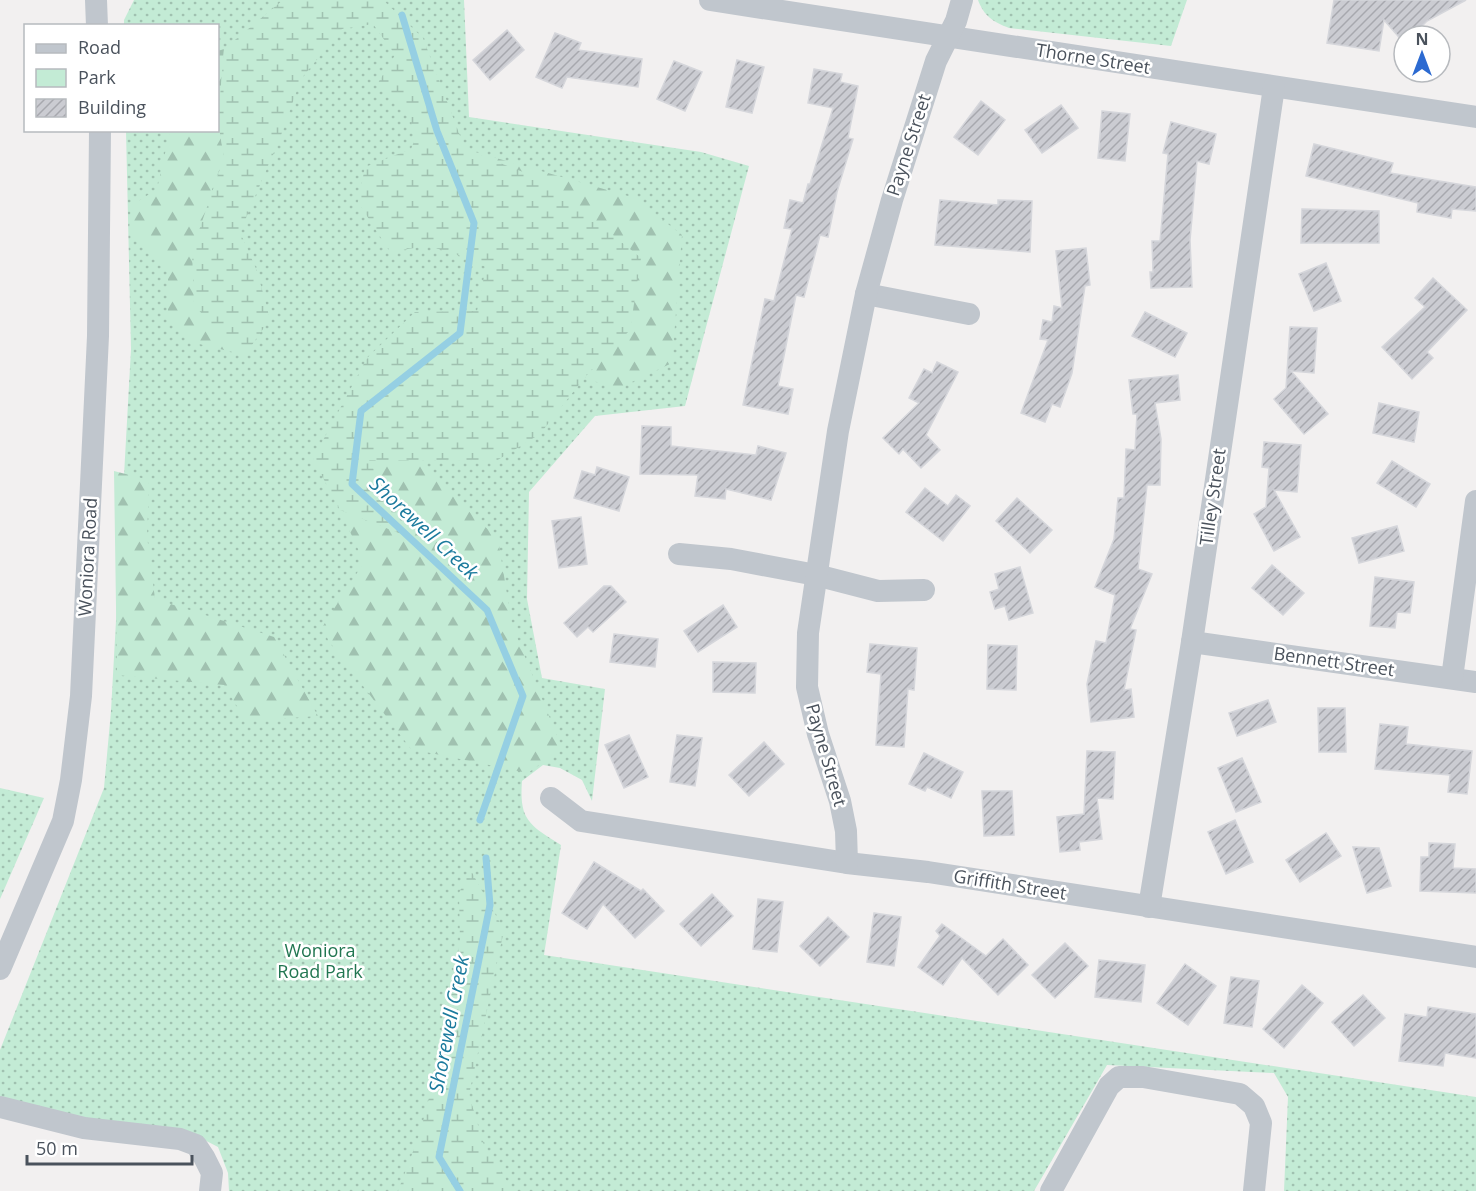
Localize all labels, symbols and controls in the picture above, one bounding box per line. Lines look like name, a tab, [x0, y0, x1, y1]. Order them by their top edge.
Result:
legend	[24, 24, 219, 132]
north arrow	[1392, 24, 1452, 84]
text: N	[1415, 28, 1429, 50]
text: Road	[78, 35, 121, 59]
street label: Thorne Street	[1034, 37, 1152, 79]
text: Park	[78, 65, 116, 89]
street label: Payne Street	[880, 91, 936, 199]
text: Building	[78, 95, 146, 119]
street label: Tilley Street	[1193, 447, 1231, 547]
water label: Shorewell Creek	[364, 470, 486, 586]
street label: Woniora Road	[72, 497, 102, 617]
street label: Bennett Street	[1272, 641, 1396, 681]
street label: Payne Street	[801, 700, 853, 809]
street label: Griffith Street	[952, 863, 1068, 905]
park label: Woniora Road Park	[277, 938, 363, 983]
water label: Shorewell Creek	[422, 952, 475, 1095]
scale bar	[27, 1128, 192, 1166]
text: 50 m	[36, 1136, 78, 1160]

